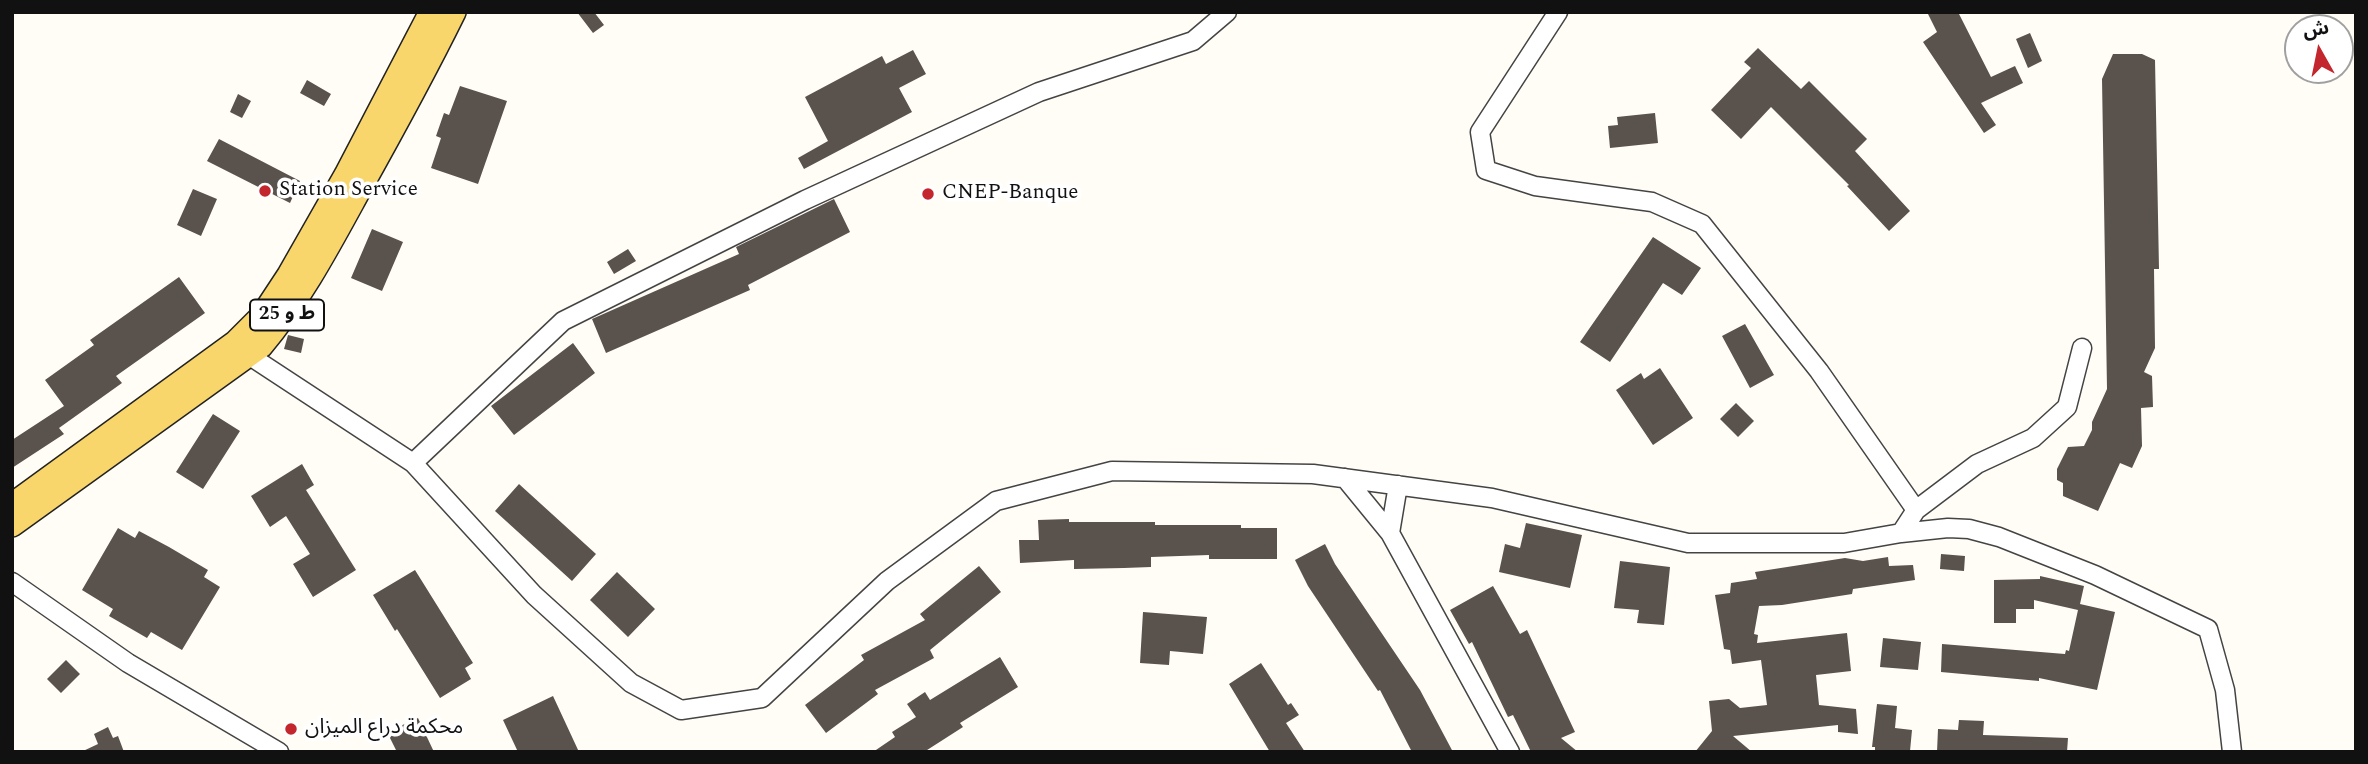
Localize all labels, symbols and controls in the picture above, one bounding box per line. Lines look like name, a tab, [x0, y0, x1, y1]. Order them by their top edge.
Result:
text: ش	[2301, 13, 2331, 46]
north arrow	[2284, 14, 2354, 84]
place label: Station Service	[279, 178, 418, 204]
place label: CNEP-Banque	[942, 181, 1078, 207]
marker: Station Service	[257, 183, 273, 199]
marker: CNEP-Banque	[920, 186, 936, 202]
road number: ط و 25	[250, 300, 324, 330]
place label: محكمة دراع الميزان	[305, 716, 463, 742]
marker: محكمة دراع الميزان	[283, 721, 299, 737]

